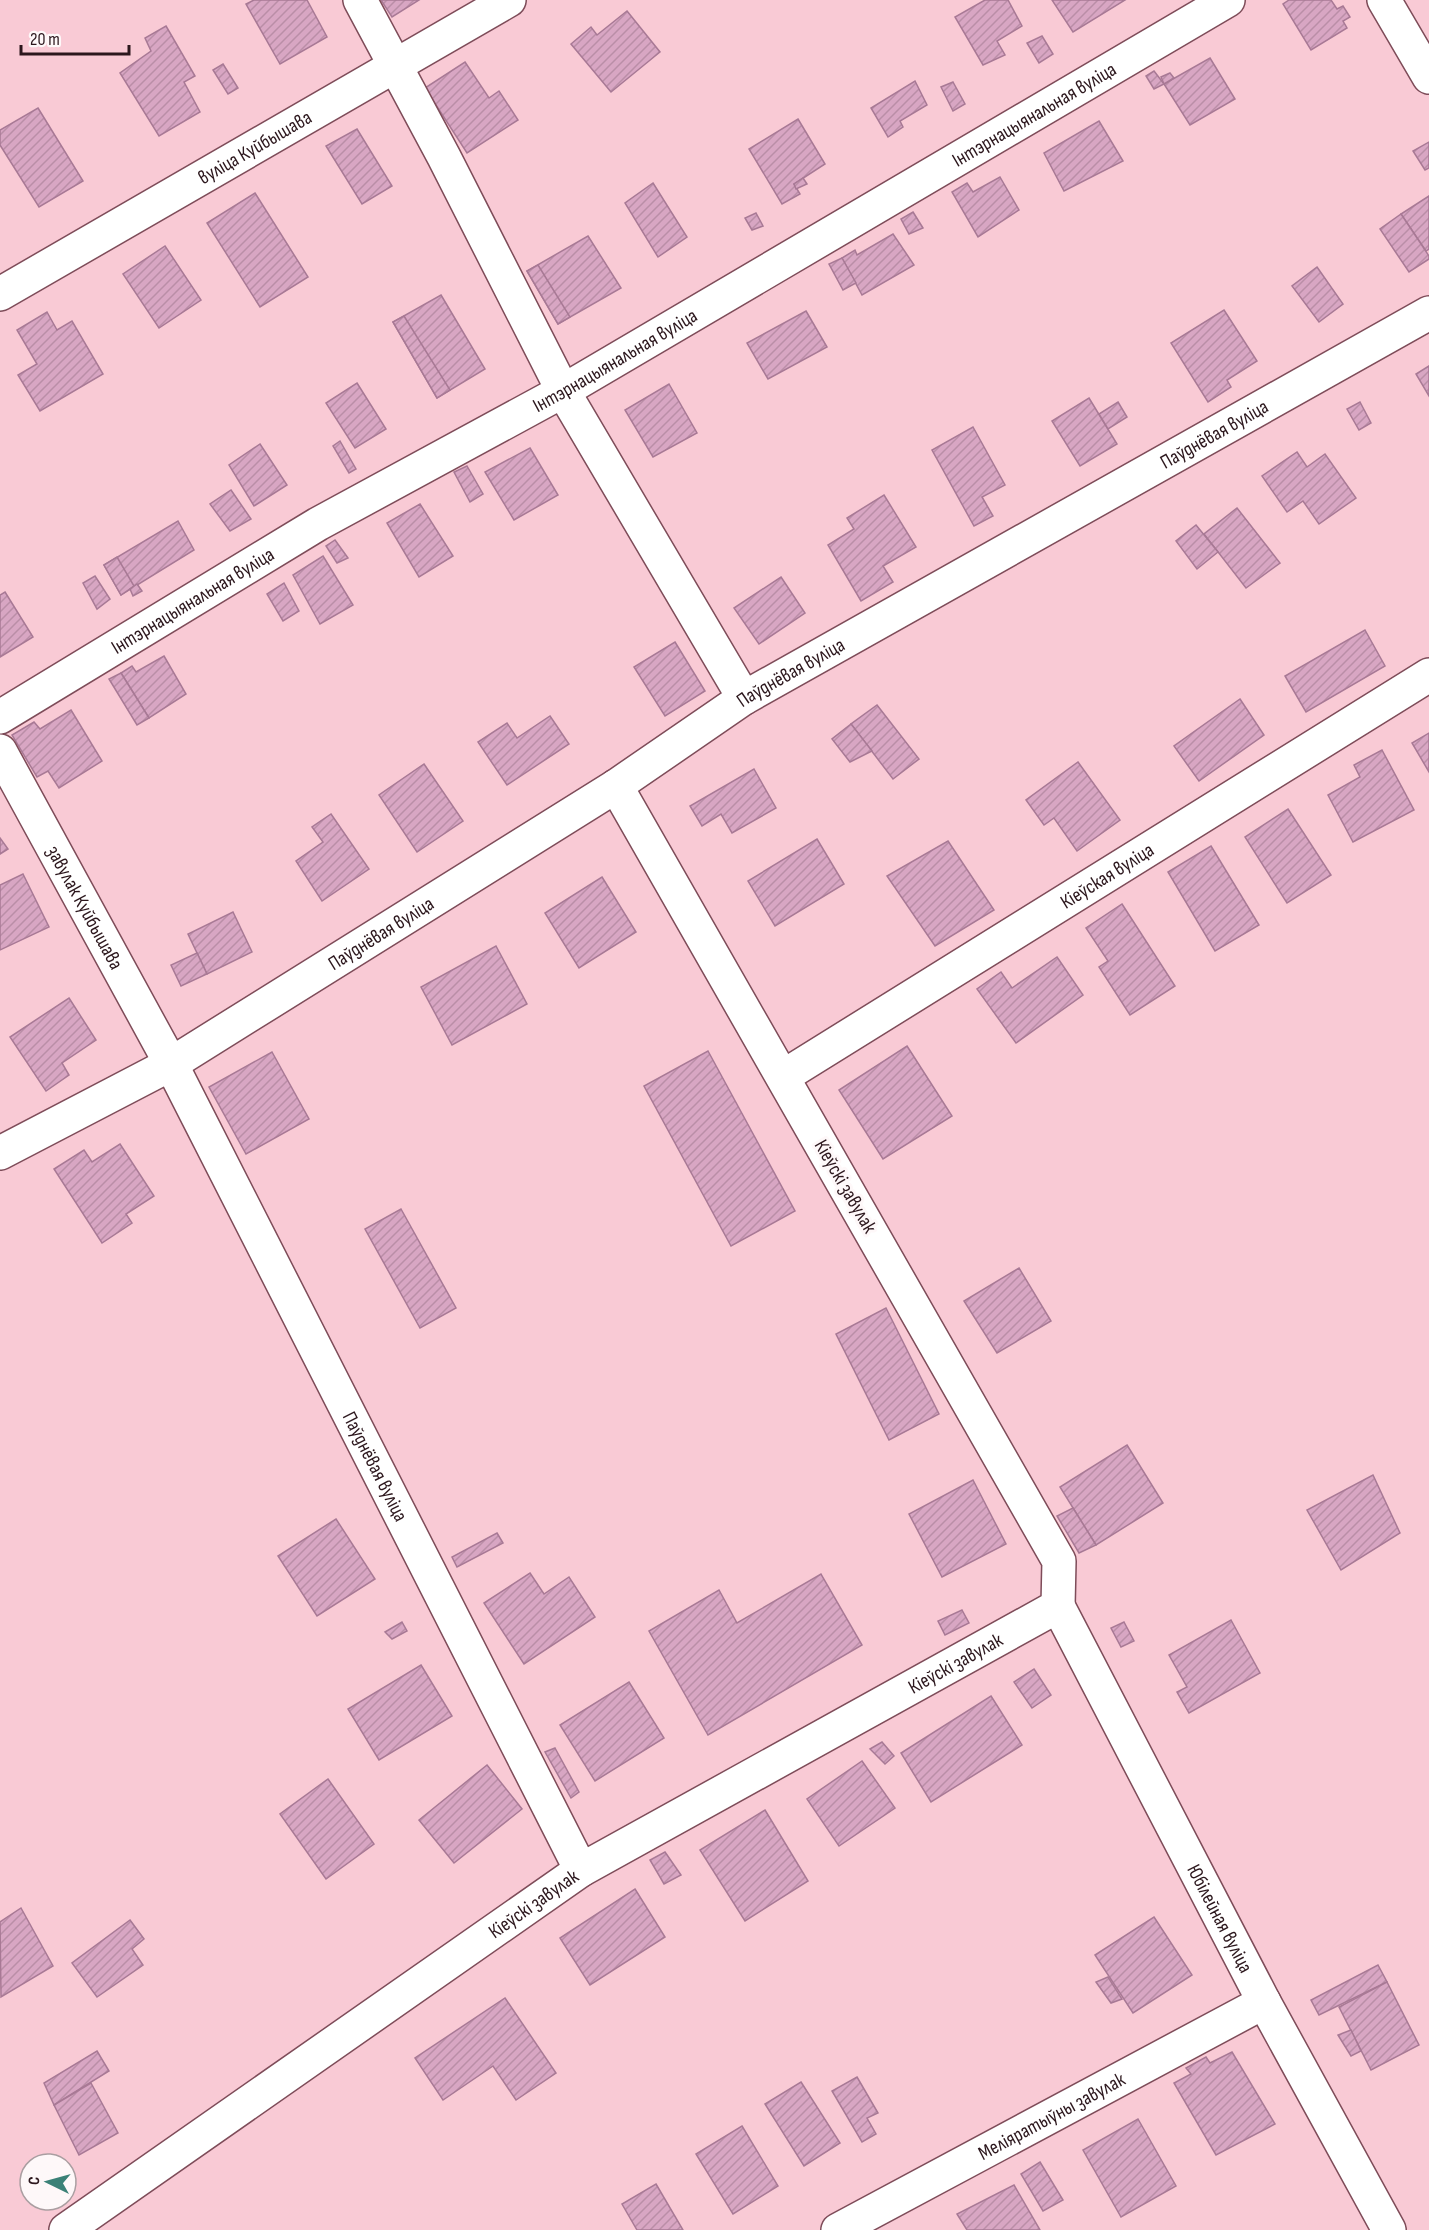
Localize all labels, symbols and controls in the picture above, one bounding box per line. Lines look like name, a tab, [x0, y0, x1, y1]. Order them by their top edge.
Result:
scale bar	[21, 18, 129, 56]
text: 20 m	[30, 29, 60, 50]
street label: Інтэрнацыянальная вуліца	[948, 58, 1121, 172]
street label: вуліца Куйбышава	[194, 106, 316, 190]
street label: Інтэрнацыянальная вуліца	[529, 304, 702, 418]
street label: Паўднёвая вуліца	[1156, 395, 1273, 475]
street label: Інтэрнацыянальная вуліца	[107, 543, 279, 660]
street label: Паўднёвая вуліца	[732, 633, 849, 713]
street label: Кіеўская вуліца	[1056, 838, 1158, 914]
street label: завулак Куйбышава	[41, 842, 128, 974]
street label: Паўднёвая вуліца	[324, 892, 438, 976]
street label: Кіеўскі завулак	[809, 1135, 882, 1238]
street label: Паўднёвая вуліца	[337, 1408, 413, 1526]
street label: Кіеўскі завулак	[904, 1628, 1007, 1700]
street label: Юбілейная вуліца	[1181, 1860, 1258, 1977]
street label: Кіеўскі завулак	[484, 1864, 584, 1944]
street label: Меліяратыўны завулак	[974, 2067, 1130, 2166]
north arrow	[18, 2152, 78, 2212]
text: С	[25, 2176, 44, 2186]

